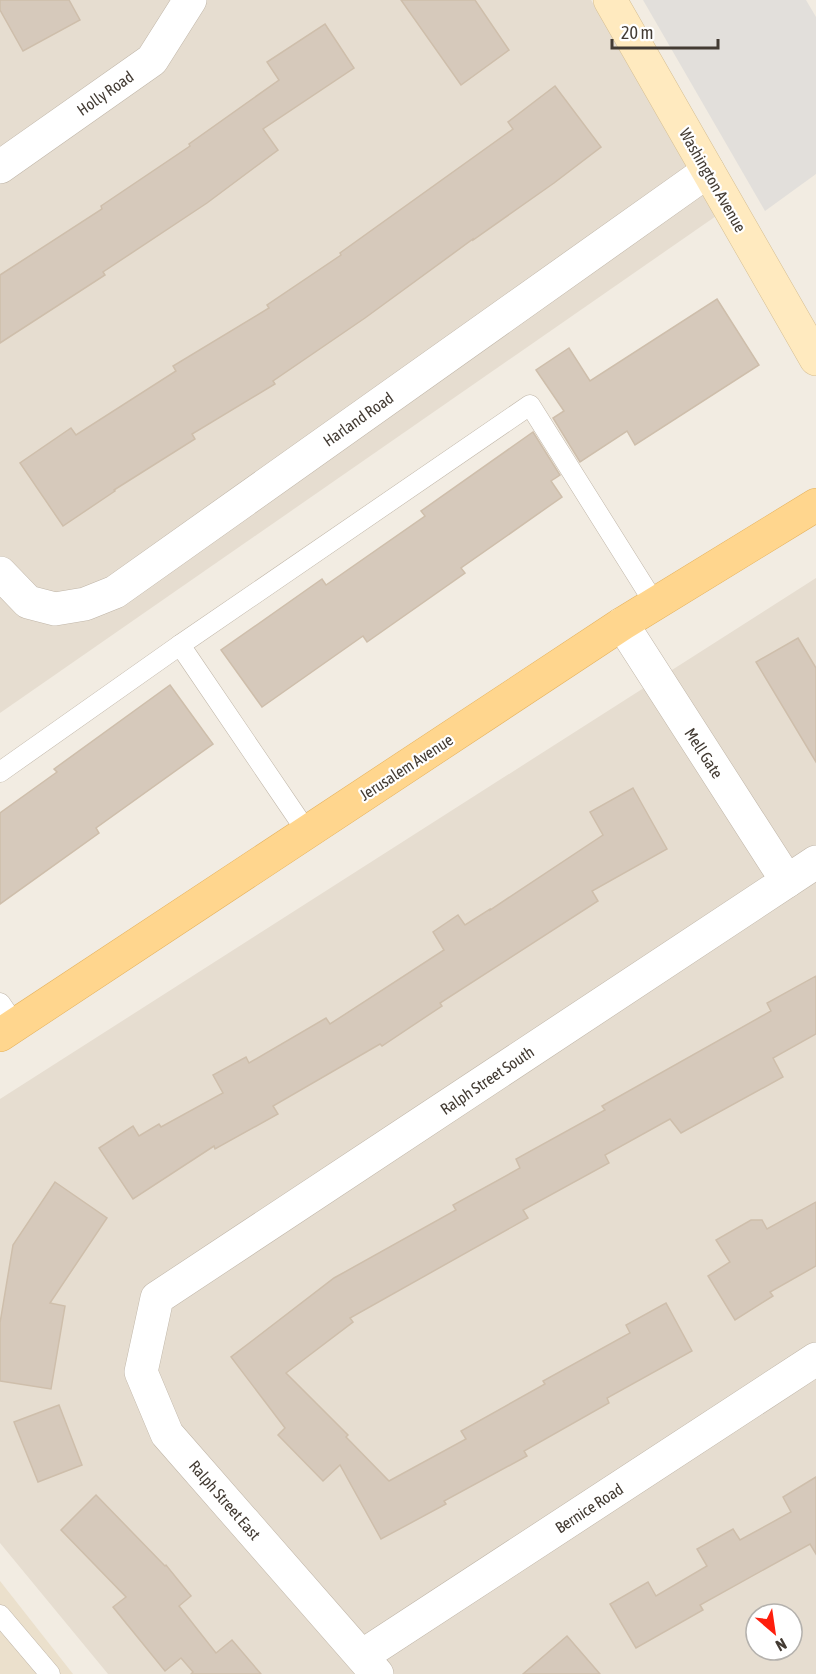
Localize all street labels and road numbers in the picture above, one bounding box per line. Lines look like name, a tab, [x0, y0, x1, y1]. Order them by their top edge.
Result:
street label: Holly Road	[73, 67, 137, 120]
street label: Washington Avenue	[675, 125, 750, 235]
street label: Harland Road	[320, 388, 396, 450]
street label: Mell Gate	[681, 724, 727, 782]
street label: Jerusalem Avenue	[356, 730, 456, 804]
street label: Ralph Street South	[437, 1042, 538, 1119]
street label: Ralph Street East	[185, 1457, 265, 1544]
street label: Bernice Road	[552, 1480, 626, 1536]

